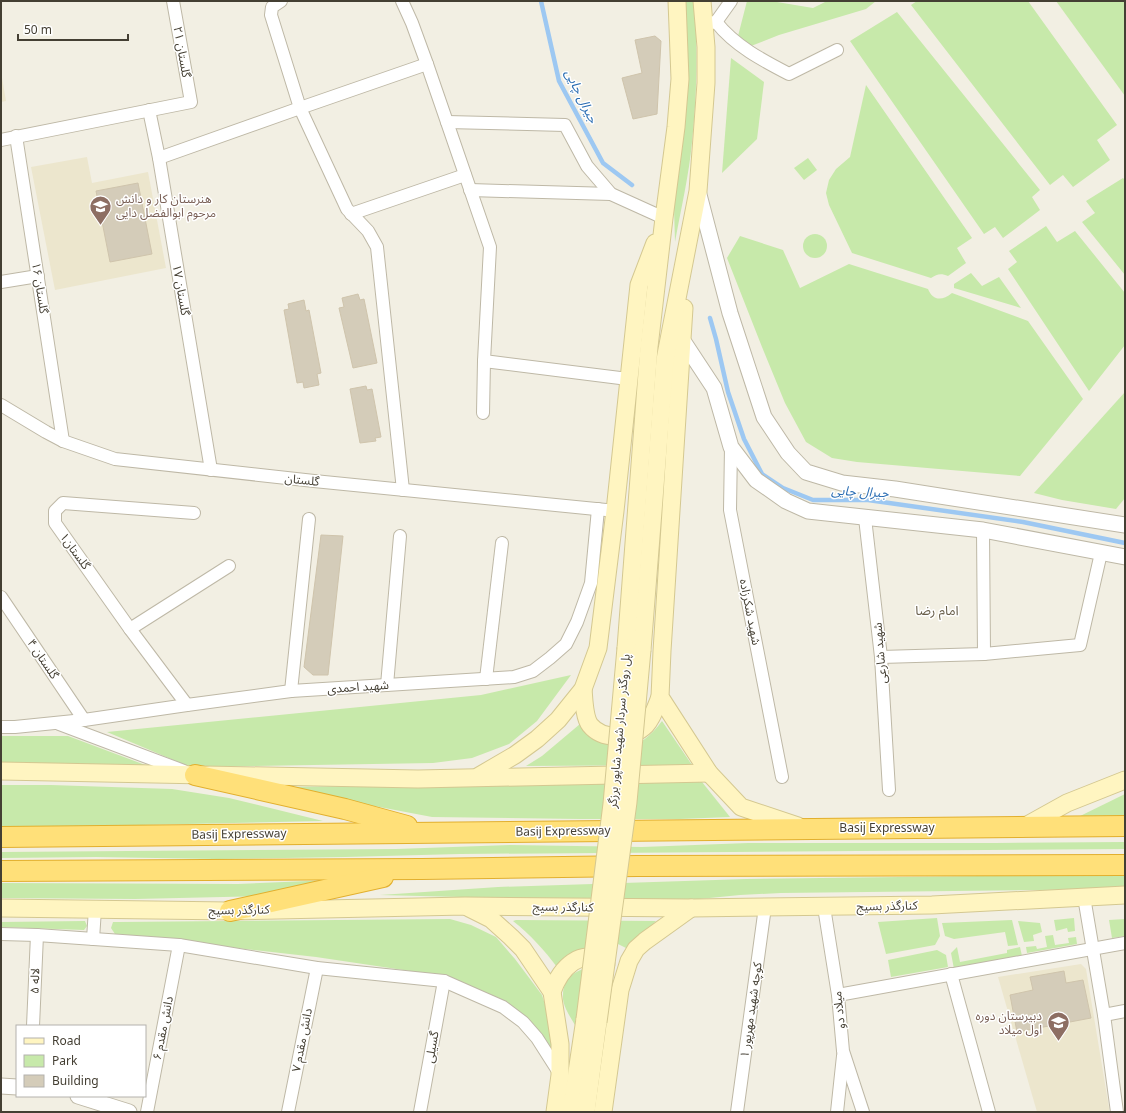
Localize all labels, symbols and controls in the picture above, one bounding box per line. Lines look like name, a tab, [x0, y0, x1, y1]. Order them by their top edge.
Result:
scale bar	[18, 16, 128, 42]
text: 50 m	[24, 21, 52, 38]
street label: گلستان ۲۱	[170, 25, 196, 80]
water label: جیرال چایی	[561, 66, 603, 126]
place label: هنرستان کار و دانش مرحوم ابوالفضل دایی	[116, 190, 216, 222]
school or university icon: هنرستان کار و دانش مرحوم ابوالفضل دایی	[87, 193, 113, 226]
street label: گلستان ۱۶	[28, 261, 53, 316]
street label: گلستان ۱۷	[169, 263, 195, 318]
street label: گلستان	[284, 469, 321, 490]
water label: جیرال چایی	[831, 481, 890, 502]
street label: گلستان۱	[56, 529, 95, 573]
street label: شهید شکرزاده	[736, 577, 765, 647]
district label: امام رضا	[915, 601, 959, 620]
street label: شهید شارعی	[868, 622, 891, 684]
street label: گلستان ۴	[24, 635, 64, 683]
street label: پل روگذر سردار شهید شاپور برزگر	[603, 653, 634, 810]
street label: شهید احمدی	[327, 676, 389, 697]
street label: Basij Expressway	[839, 819, 936, 836]
street label: Basij Expressway	[515, 821, 612, 840]
street label: Basij Expressway	[191, 824, 288, 843]
street label: کنارگذر بسیج	[856, 896, 919, 916]
street label: کنارگذر بسیج	[532, 897, 595, 917]
street label: کنارگذر بسیج	[208, 900, 271, 920]
street label: کوچه شهید مهرپور ۱	[735, 960, 766, 1059]
street label: لاله ۵	[26, 968, 43, 994]
street label: میلاد دو	[828, 990, 849, 1030]
street label: دانش مقدم ۶	[148, 994, 178, 1061]
street label: دانش مقدم ۷	[287, 1006, 317, 1073]
place label: دبیرستان دوره اول میلاد	[976, 1007, 1042, 1038]
school or university icon: دبیرستان دوره اول میلاد	[1045, 1010, 1071, 1043]
legend	[16, 1025, 146, 1097]
street label: گسیلی	[420, 1029, 443, 1064]
text: Road	[52, 1032, 81, 1049]
text: Park	[52, 1052, 78, 1069]
text: Building	[52, 1072, 99, 1089]

